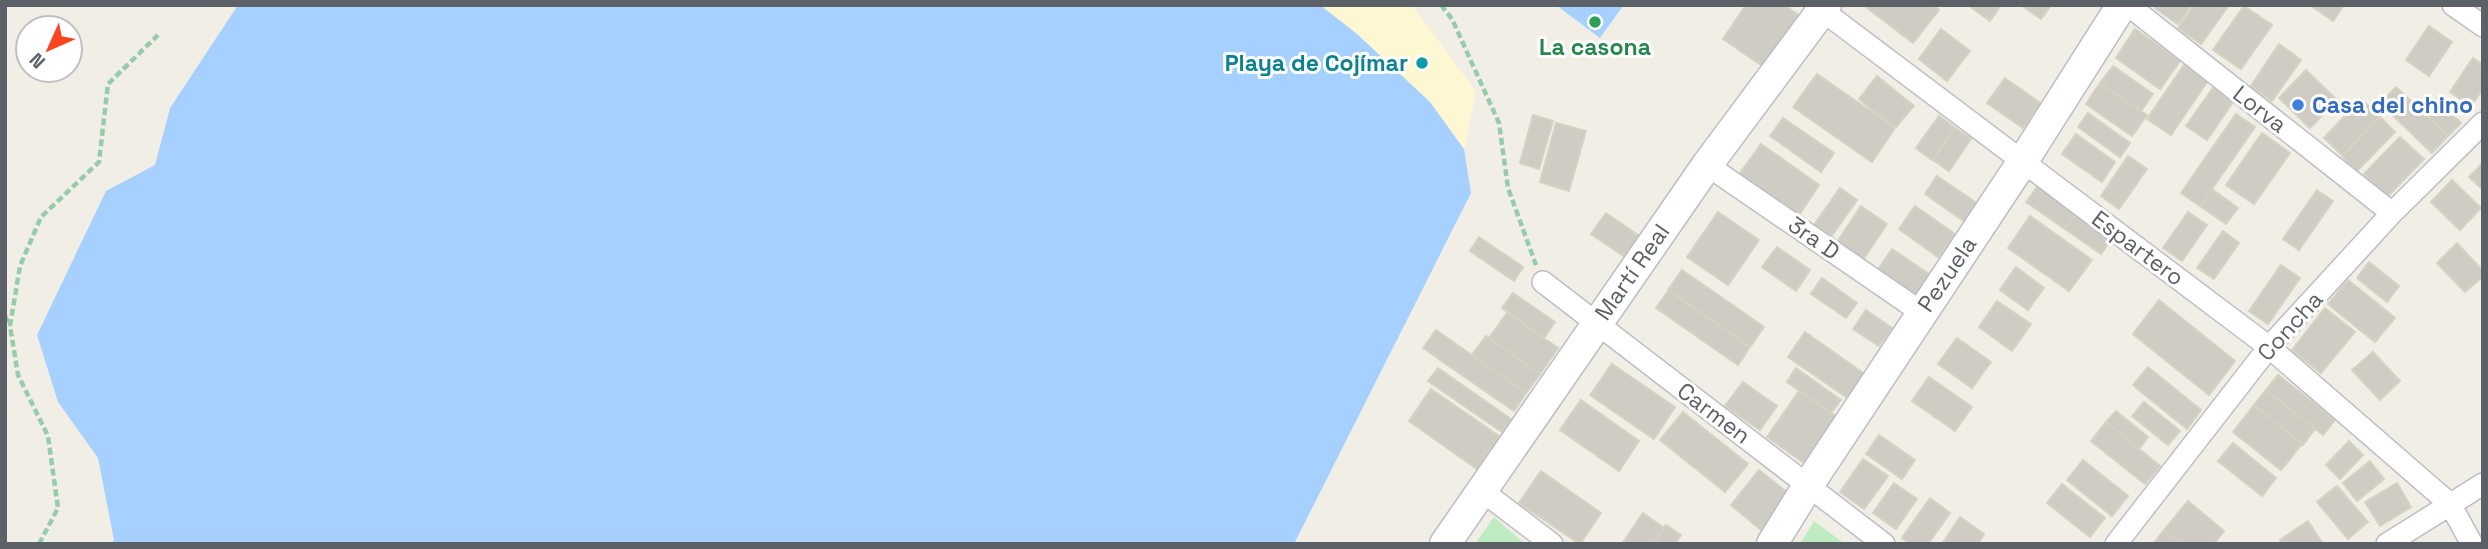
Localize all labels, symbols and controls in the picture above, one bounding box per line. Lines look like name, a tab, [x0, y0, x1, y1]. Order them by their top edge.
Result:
north arrow	[14, 14, 84, 84]
marker: La casona	[1587, 14, 1603, 30]
place label: La casona	[1539, 32, 1651, 62]
text: N	[24, 47, 51, 74]
place label: Playa de Cojímar	[1225, 48, 1408, 78]
marker: Playa de Cojímar	[1414, 55, 1430, 71]
street label: Lorva	[2227, 79, 2293, 139]
place label: Casa del chino	[2312, 90, 2473, 120]
marker: Casa del chino	[2290, 97, 2306, 113]
street label: Espartero	[2086, 204, 2190, 292]
street label: 3ra D	[1782, 209, 1846, 267]
street label: Martí Real	[1588, 218, 1676, 326]
street label: Pezuela	[1911, 230, 1983, 318]
street label: Concha	[2251, 285, 2329, 367]
street label: Carmen	[1671, 376, 1757, 450]

